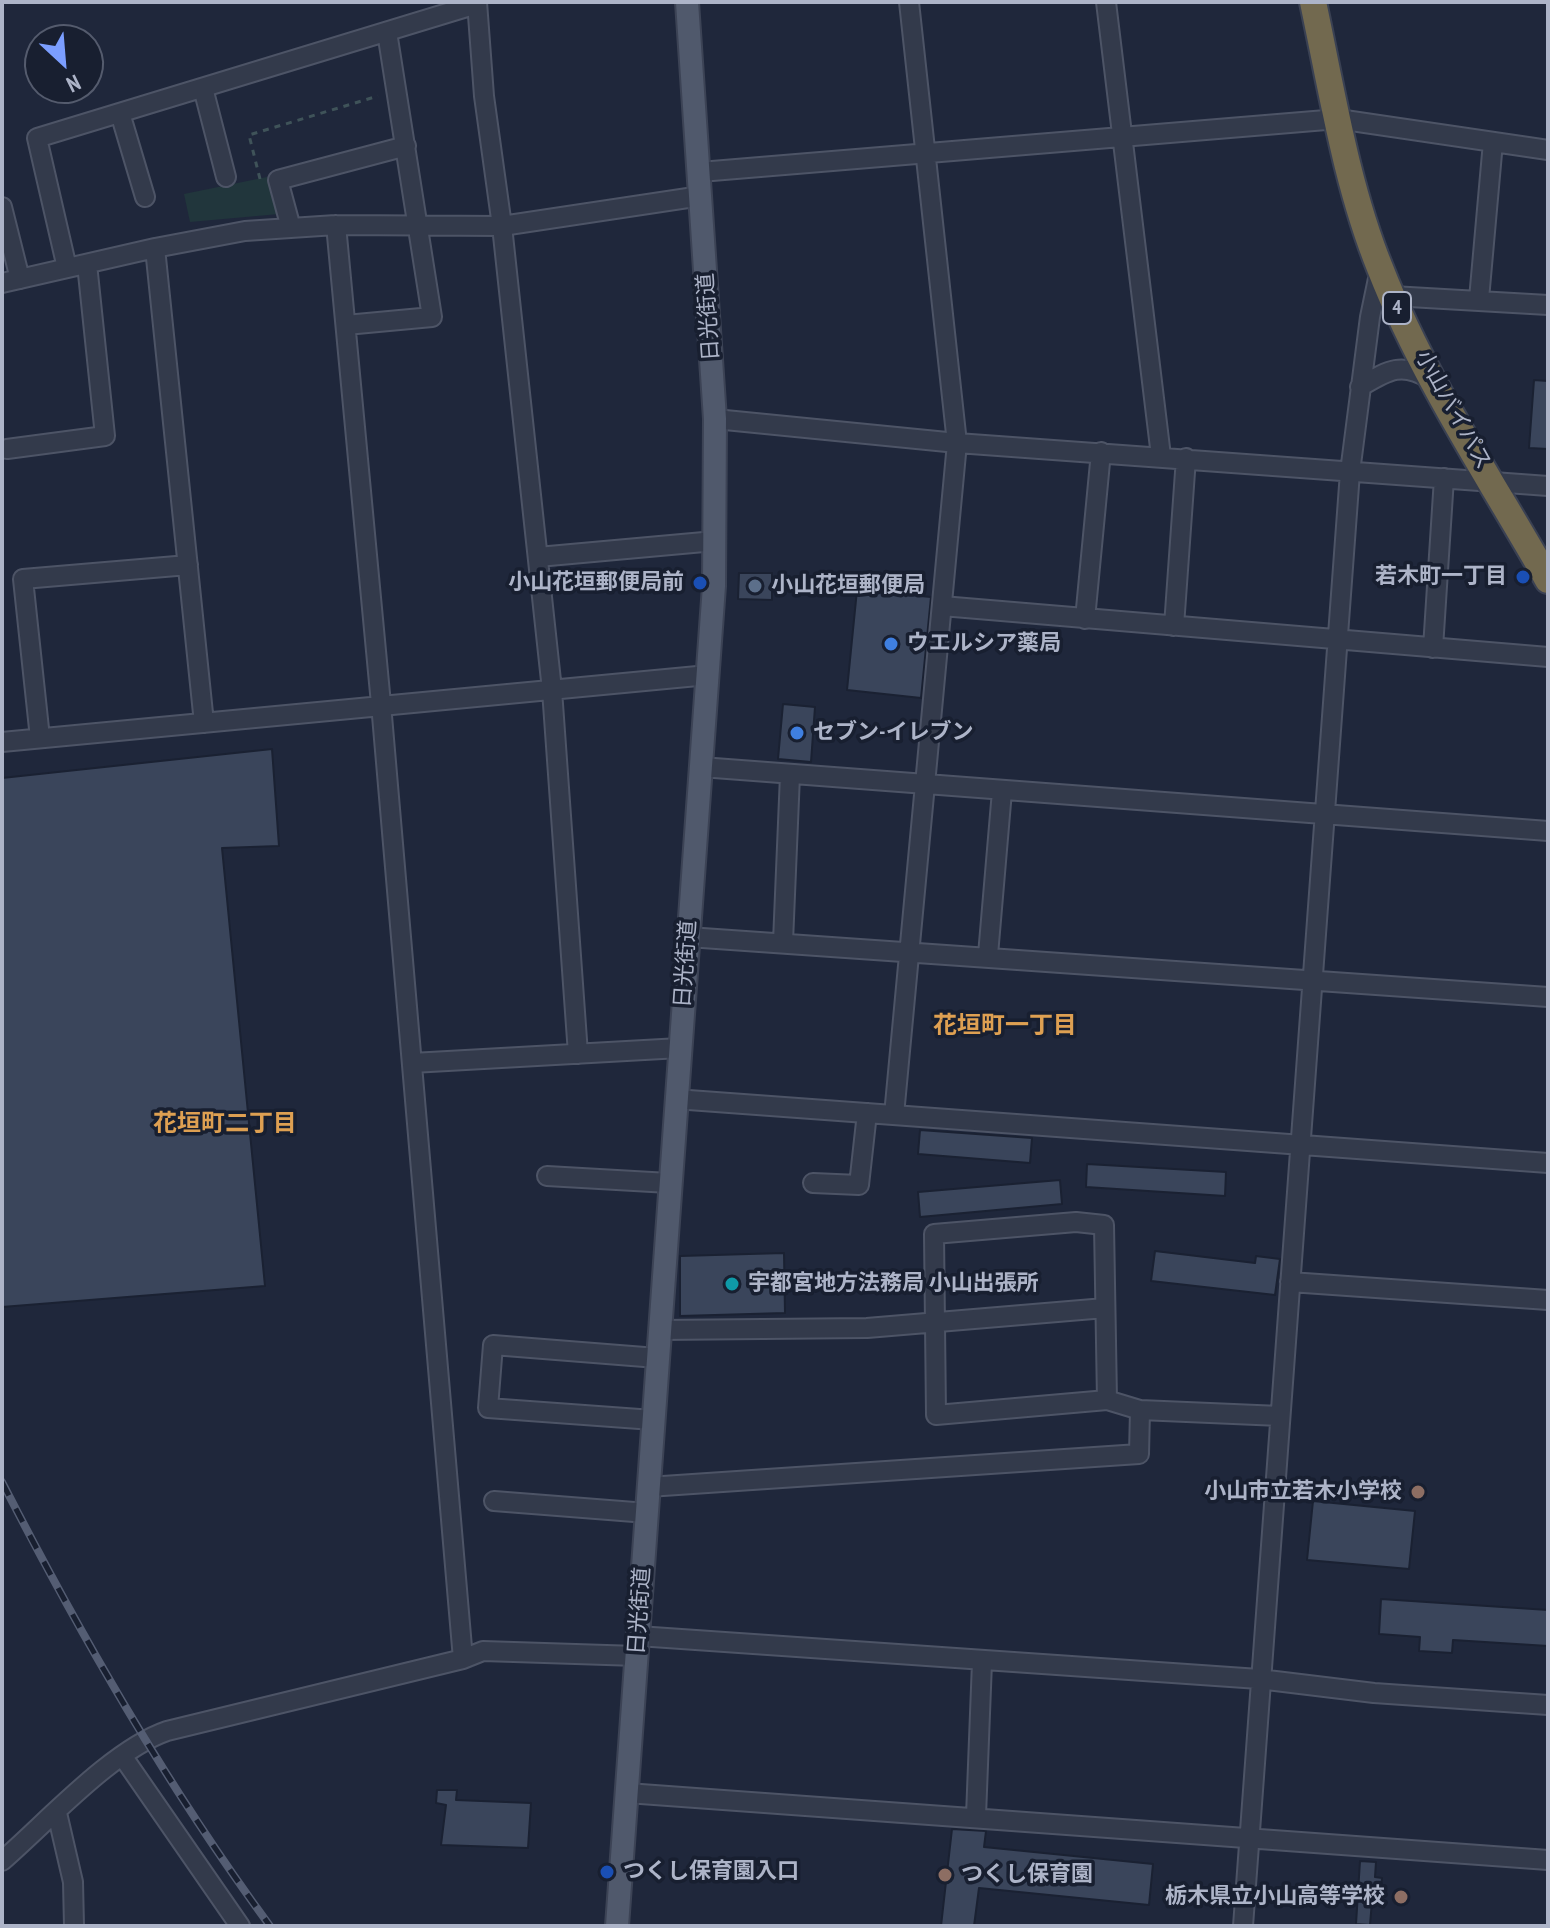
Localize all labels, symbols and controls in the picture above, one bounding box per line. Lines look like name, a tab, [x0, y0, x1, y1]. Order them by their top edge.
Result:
north arrow	[24, 24, 104, 104]
text: N	[62, 69, 85, 99]
street label: 日光街道	[693, 272, 725, 362]
road number: 4	[1383, 292, 1411, 324]
street label: 小山バイパス	[1409, 346, 1497, 474]
place label: 若木町一丁目	[1375, 564, 1507, 590]
marker: 若木町一丁目	[1514, 568, 1532, 586]
place label: 小山花垣郵便局前	[508, 570, 684, 596]
place label: 小山花垣郵便局	[771, 573, 925, 599]
marker: 小山花垣郵便局前	[691, 574, 709, 592]
marker: 小山花垣郵便局	[746, 577, 764, 595]
place label: ウエルシア薬局	[907, 631, 1061, 657]
marker: ウエルシア薬局	[882, 635, 900, 653]
place label: セブン-イレブン	[813, 720, 974, 746]
marker: セブン-イレブン	[788, 724, 806, 742]
street label: 日光街道	[670, 919, 702, 1009]
district label: 花垣町一丁目	[933, 1012, 1077, 1040]
district label: 花垣町二丁目	[153, 1110, 297, 1138]
place label: 宇都宮地方法務局 小山出張所	[748, 1271, 1039, 1297]
marker: 宇都宮地方法務局 小山出張所	[723, 1275, 741, 1293]
place label: 小山市立若木小学校	[1204, 1479, 1402, 1505]
marker: 小山市立若木小学校	[1409, 1483, 1427, 1501]
street label: 日光街道	[624, 1566, 656, 1656]
place label: つくし保育園入口	[623, 1859, 799, 1885]
place label: つくし保育園	[961, 1862, 1093, 1888]
marker: つくし保育園入口	[598, 1863, 616, 1881]
marker: つくし保育園	[936, 1866, 954, 1884]
place label: 栃木県立小山高等学校	[1165, 1884, 1385, 1910]
marker: 栃木県立小山高等学校	[1392, 1888, 1410, 1906]

